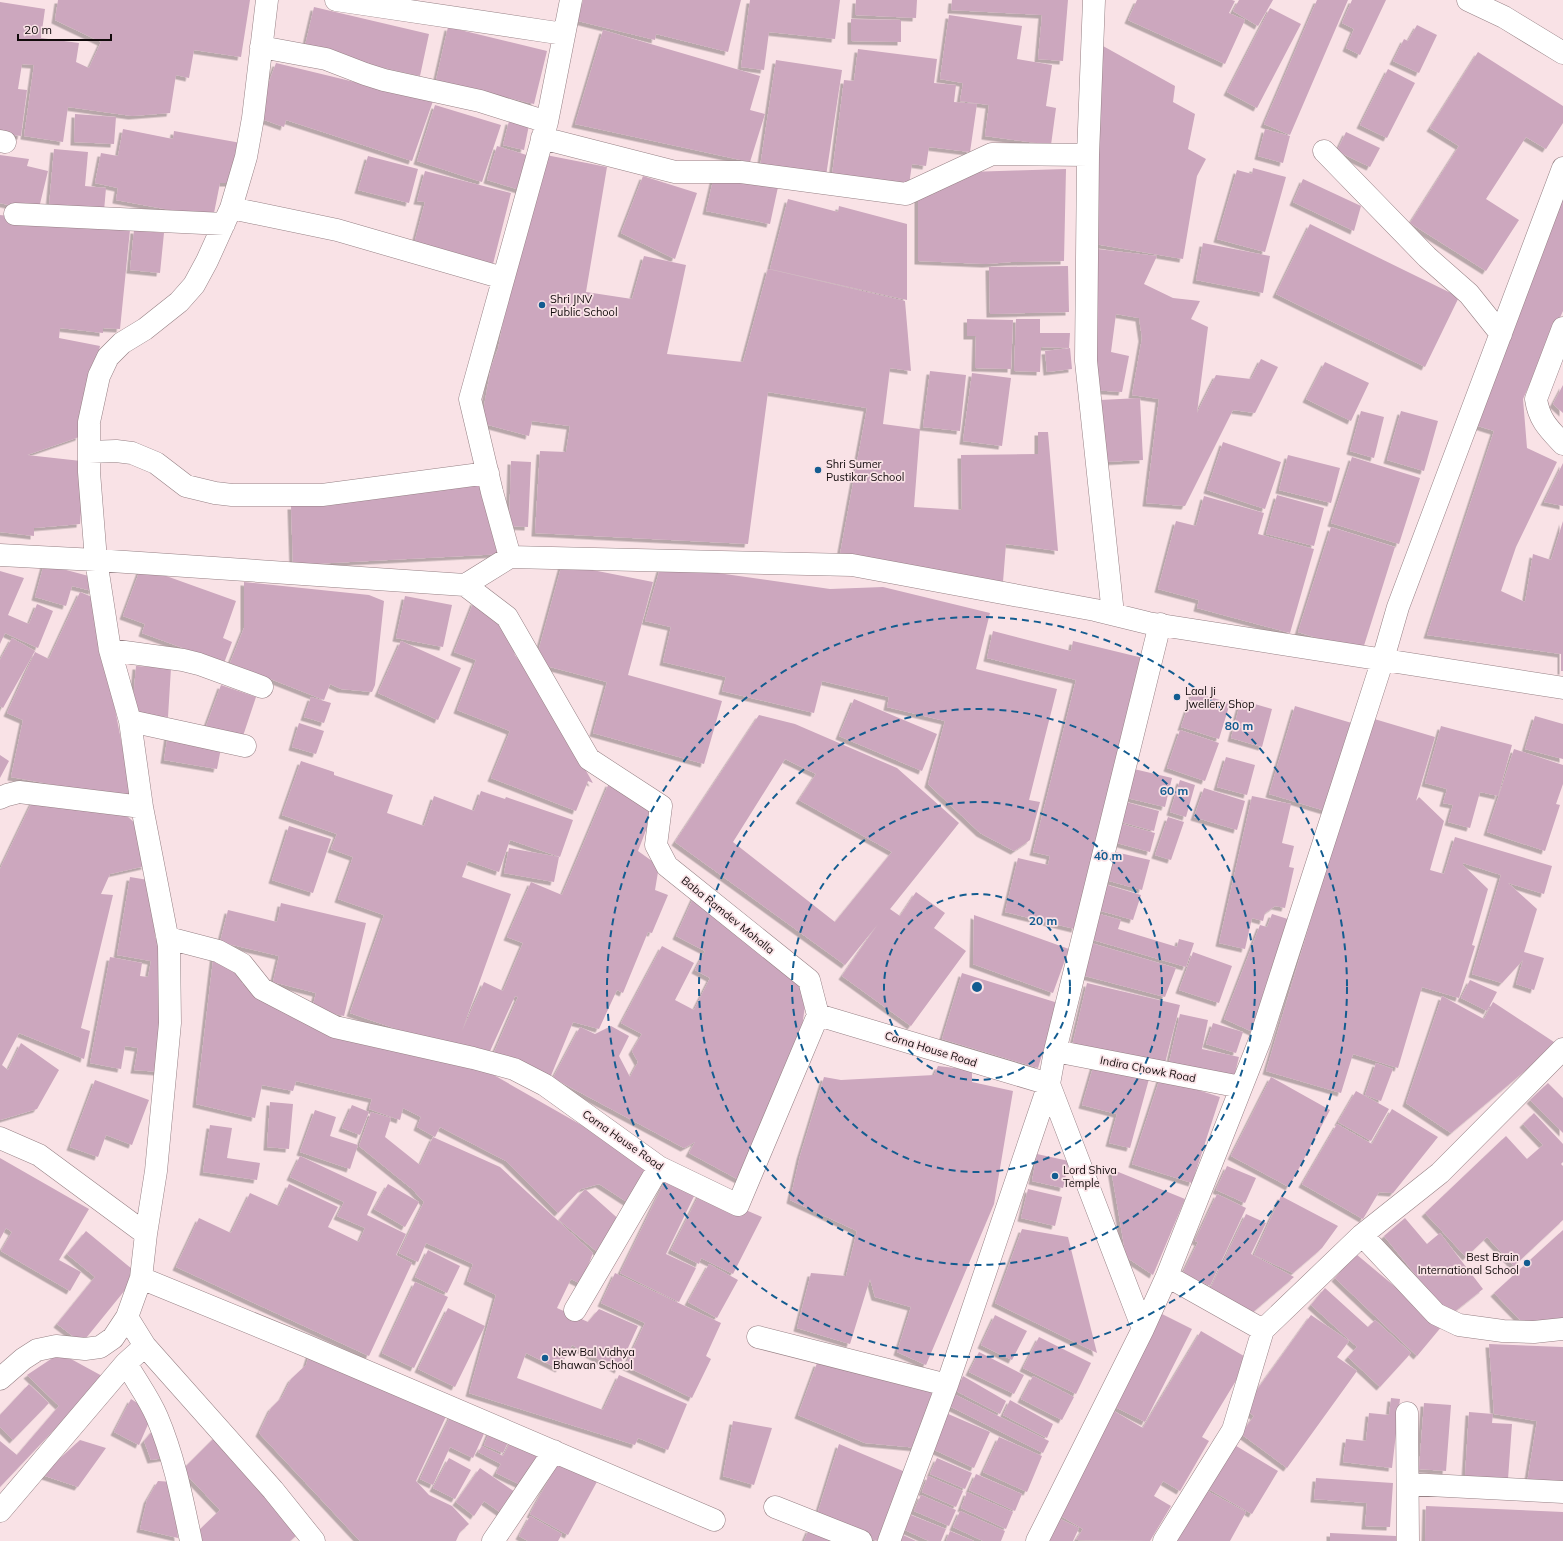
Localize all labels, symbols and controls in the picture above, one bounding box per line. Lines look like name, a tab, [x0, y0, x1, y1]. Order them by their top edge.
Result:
scale bar	[18, 16, 111, 42]
text: 20 m	[24, 22, 52, 37]
place label: Shri JNV Public School	[550, 292, 618, 319]
marker: Shri JNV Public School	[537, 300, 547, 310]
place label: Shri Sumer Pustikar School	[826, 457, 904, 484]
marker: Shri Sumer Pustikar School	[813, 465, 823, 475]
place label: Laal Ji Jwellery Shop	[1185, 684, 1255, 711]
marker: Laal Ji Jwellery Shop	[1172, 692, 1182, 702]
text: 80 m	[1225, 718, 1253, 733]
text: 60 m	[1160, 783, 1188, 798]
text: 40 m	[1094, 848, 1122, 863]
street label: Baba Ramdev Mohalla	[679, 873, 777, 957]
text: 20 m	[1029, 913, 1057, 928]
centre of rings	[970, 980, 984, 994]
street label: Corna House Road	[883, 1028, 979, 1070]
street label: Indira Chowk Road	[1099, 1053, 1197, 1085]
street label: Corna House Road	[580, 1107, 666, 1173]
place label: Lord Shiva Temple	[1063, 1163, 1117, 1190]
marker: Lord Shiva Temple	[1050, 1171, 1060, 1181]
place label: Best Brain International School	[1418, 1250, 1519, 1277]
marker: Best Brain International School	[1522, 1258, 1532, 1268]
place label: New Bal Vidhya Bhawan School	[553, 1345, 635, 1372]
marker: New Bal Vidhya Bhawan School	[540, 1353, 550, 1363]

